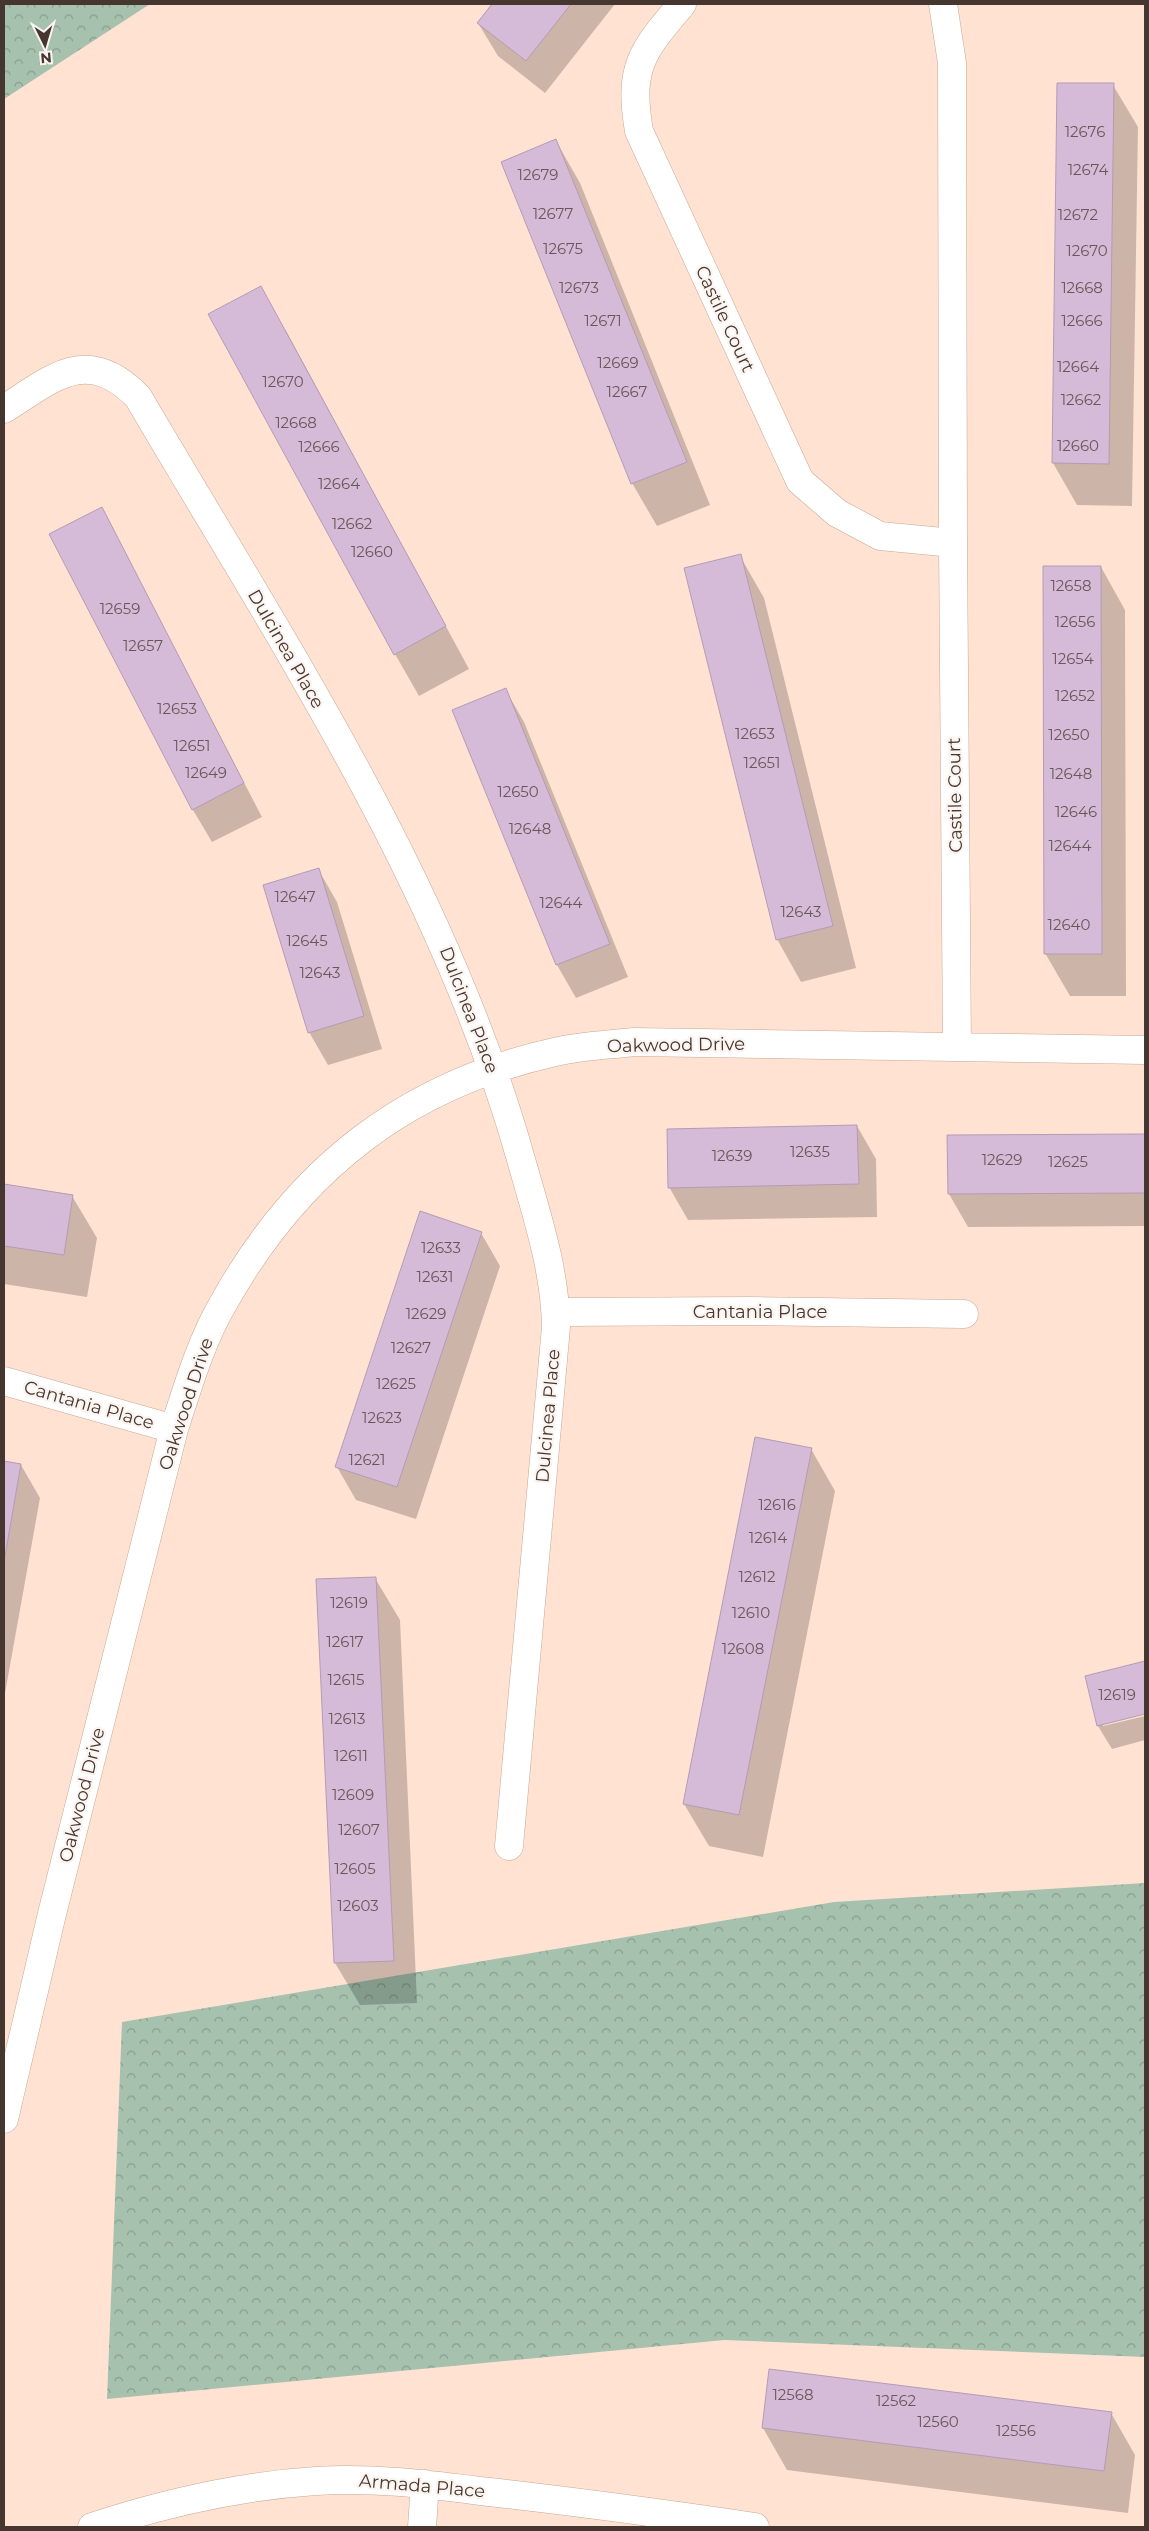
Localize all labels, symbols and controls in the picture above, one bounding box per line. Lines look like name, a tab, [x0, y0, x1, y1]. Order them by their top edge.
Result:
north arrow	[20, 20, 70, 70]
text: N	[40, 48, 53, 67]
house number: 12676	[1065, 122, 1105, 141]
house number: 12674	[1068, 160, 1108, 179]
house number: 12679	[518, 165, 558, 184]
house number: 12677	[533, 204, 573, 223]
house number: 12672	[1058, 205, 1098, 224]
house number: 12675	[543, 239, 583, 258]
house number: 12670	[1066, 241, 1108, 260]
street label: Castile Court	[691, 262, 759, 376]
house number: 12673	[559, 278, 599, 297]
house number: 12668	[1061, 278, 1103, 297]
house number: 12671	[584, 311, 622, 330]
house number: 12666	[1061, 311, 1103, 330]
house number: 12669	[597, 353, 639, 372]
house number: 12664	[1057, 357, 1099, 376]
house number: 12670	[262, 372, 304, 391]
house number: 12667	[607, 382, 648, 401]
house number: 12662	[1061, 390, 1101, 409]
house number: 12668	[275, 413, 317, 432]
house number: 12660	[1057, 436, 1099, 455]
house number: 12666	[298, 437, 340, 456]
house number: 12664	[318, 474, 360, 493]
house number: 12662	[332, 514, 372, 533]
house number: 12660	[351, 542, 393, 561]
house number: 12658	[1050, 576, 1092, 595]
street label: Dulcinea Place	[243, 585, 329, 713]
house number: 12659	[100, 599, 140, 618]
house number: 12656	[1055, 612, 1095, 631]
house number: 12657	[123, 636, 163, 655]
house number: 12654	[1052, 649, 1094, 668]
house number: 12652	[1055, 686, 1095, 705]
house number: 12653	[157, 699, 197, 718]
house number: 12653	[735, 724, 775, 743]
house number: 12650	[1048, 725, 1090, 744]
house number: 12651	[174, 736, 210, 755]
street label: Castile Court	[943, 737, 967, 853]
house number: 12651	[744, 753, 780, 772]
house number: 12649	[185, 763, 227, 782]
house number: 12648	[1050, 764, 1092, 783]
house number: 12650	[497, 782, 539, 801]
house number: 12646	[1055, 802, 1097, 821]
house number: 12648	[509, 819, 551, 838]
house number: 12644	[1049, 836, 1092, 855]
house number: 12647	[274, 887, 316, 906]
house number: 12644	[540, 893, 583, 912]
house number: 12643	[780, 902, 822, 921]
house number: 12640	[1048, 915, 1091, 934]
house number: 12645	[286, 931, 328, 950]
street label: Dulcinea Place	[435, 944, 503, 1077]
house number: 12643	[299, 963, 341, 982]
street label: Oakwood Drive	[607, 1033, 745, 1057]
house number: 12635	[790, 1142, 830, 1161]
house number: 12639	[712, 1146, 752, 1165]
house number: 12629	[982, 1150, 1022, 1169]
house number: 12625	[1048, 1152, 1088, 1171]
house number: 12633	[421, 1238, 461, 1257]
house number: 12631	[417, 1267, 453, 1286]
street label: Cantania Place	[693, 1301, 827, 1323]
house number: 12629	[406, 1304, 446, 1323]
street label: Oakwood Drive	[154, 1335, 218, 1473]
house number: 12627	[391, 1338, 431, 1357]
street label: Dulcinea Place	[531, 1348, 565, 1484]
house number: 12625	[376, 1374, 416, 1393]
street label: Cantania Place	[21, 1376, 157, 1434]
house number: 12623	[362, 1408, 402, 1427]
house number: 12621	[349, 1450, 385, 1469]
house number: 12616	[758, 1495, 796, 1514]
house number: 12614	[749, 1528, 787, 1547]
house number: 12612	[739, 1567, 775, 1586]
house number: 12619	[330, 1593, 368, 1612]
house number: 12610	[732, 1603, 770, 1622]
house number: 12617	[326, 1632, 364, 1651]
house number: 12608	[722, 1639, 764, 1658]
house number: 12615	[328, 1670, 364, 1689]
house number: 12619	[1098, 1685, 1136, 1704]
house number: 12613	[329, 1709, 365, 1728]
street label: Oakwood Drive	[55, 1725, 109, 1865]
house number: 12611	[334, 1746, 368, 1765]
house number: 12609	[332, 1785, 374, 1804]
house number: 12607	[338, 1820, 380, 1839]
house number: 12605	[334, 1859, 376, 1878]
house number: 12603	[337, 1896, 379, 1915]
house number: 12568	[772, 2385, 814, 2404]
house number: 12562	[876, 2391, 916, 2410]
house number: 12560	[917, 2412, 959, 2431]
house number: 12556	[996, 2421, 1036, 2440]
street label: Armada Place	[358, 2470, 486, 2502]

